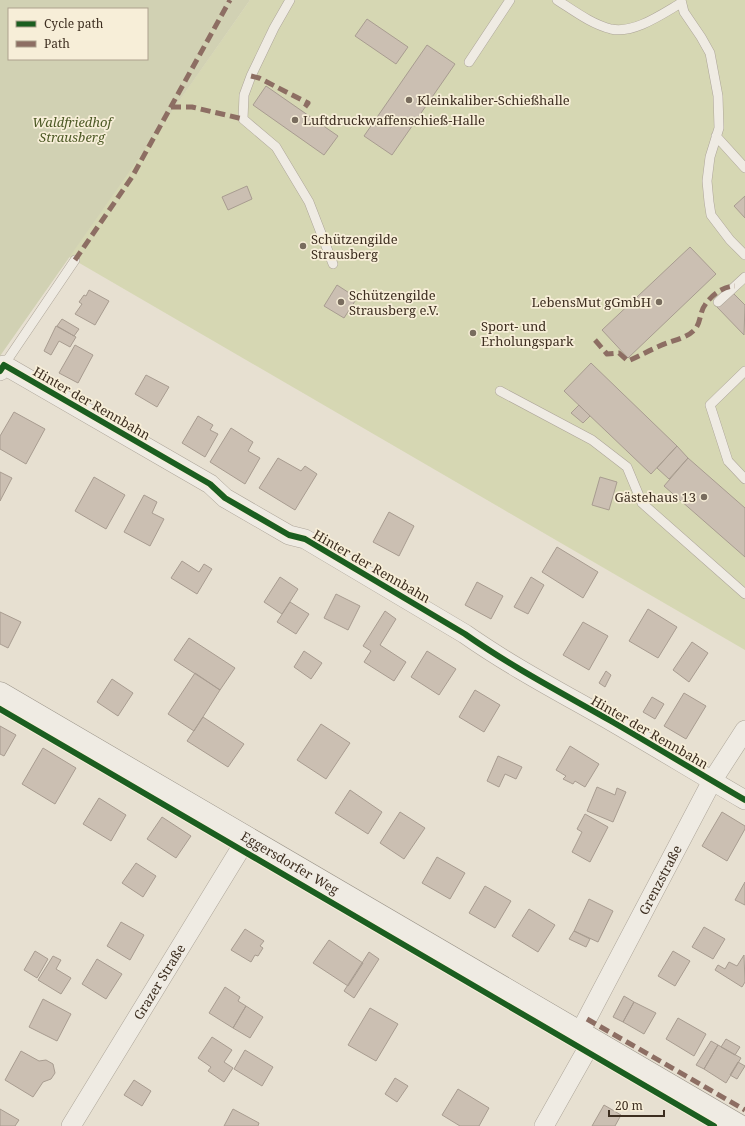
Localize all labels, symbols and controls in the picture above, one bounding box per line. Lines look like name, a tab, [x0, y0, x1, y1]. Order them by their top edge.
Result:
legend	[8, 8, 148, 60]
text: Cycle path	[44, 15, 104, 32]
text: Path	[44, 35, 70, 52]
place label: Kleinkaliber-Schießhalle	[417, 91, 570, 109]
marker: Kleinkaliber-Schießhalle	[404, 95, 414, 105]
place label: Luftdruckwaffenschieß-Halle	[303, 111, 485, 129]
park label: Waldfriedhof Strausberg	[32, 113, 115, 146]
marker: Luftdruckwaffenschieß-Halle	[290, 115, 300, 125]
place label: Schützengilde Strausberg	[311, 230, 398, 263]
marker: Schützengilde Strausberg	[298, 241, 308, 251]
place label: Schützengilde Strausberg e.V.	[349, 286, 439, 319]
place label: LebensMut gGmbH	[532, 293, 651, 311]
marker: Schützengilde Strausberg e.V.	[336, 297, 346, 307]
marker: LebensMut gGmbH	[654, 297, 664, 307]
place label: Sport- und Erholungspark	[481, 317, 574, 350]
marker: Sport- und Erholungspark	[468, 328, 478, 338]
street label: Hinter der Rennbahn	[30, 362, 154, 444]
place label: Gästehaus 13	[614, 488, 696, 506]
marker: Gästehaus 13	[699, 492, 709, 502]
street label: Hinter der Rennbahn	[310, 525, 434, 607]
street label: Hinter der Rennbahn	[588, 691, 712, 773]
street label: Eggersdorfer Weg	[238, 827, 342, 898]
street label: Grenzstraße	[634, 842, 686, 918]
street label: Grazer Straße	[129, 940, 189, 1023]
scale bar	[609, 1092, 664, 1118]
text: 20 m	[615, 1097, 643, 1114]

